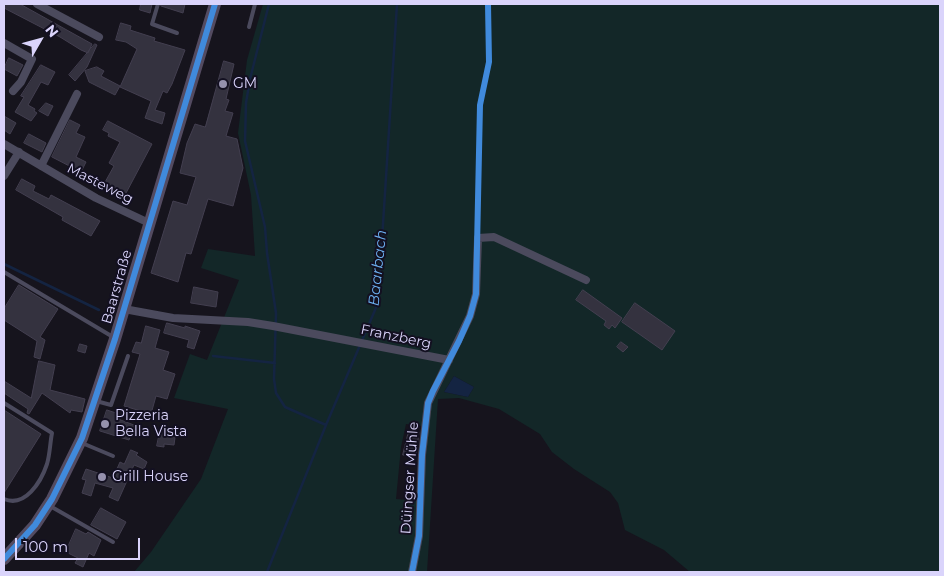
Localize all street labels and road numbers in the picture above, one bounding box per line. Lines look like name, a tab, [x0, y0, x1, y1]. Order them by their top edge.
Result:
street label: Masteweg	[64, 160, 136, 208]
street label: Baarstraße	[98, 248, 136, 326]
street label: Franzberg	[359, 321, 433, 353]
street label: Düingser Mühle	[398, 421, 422, 535]

